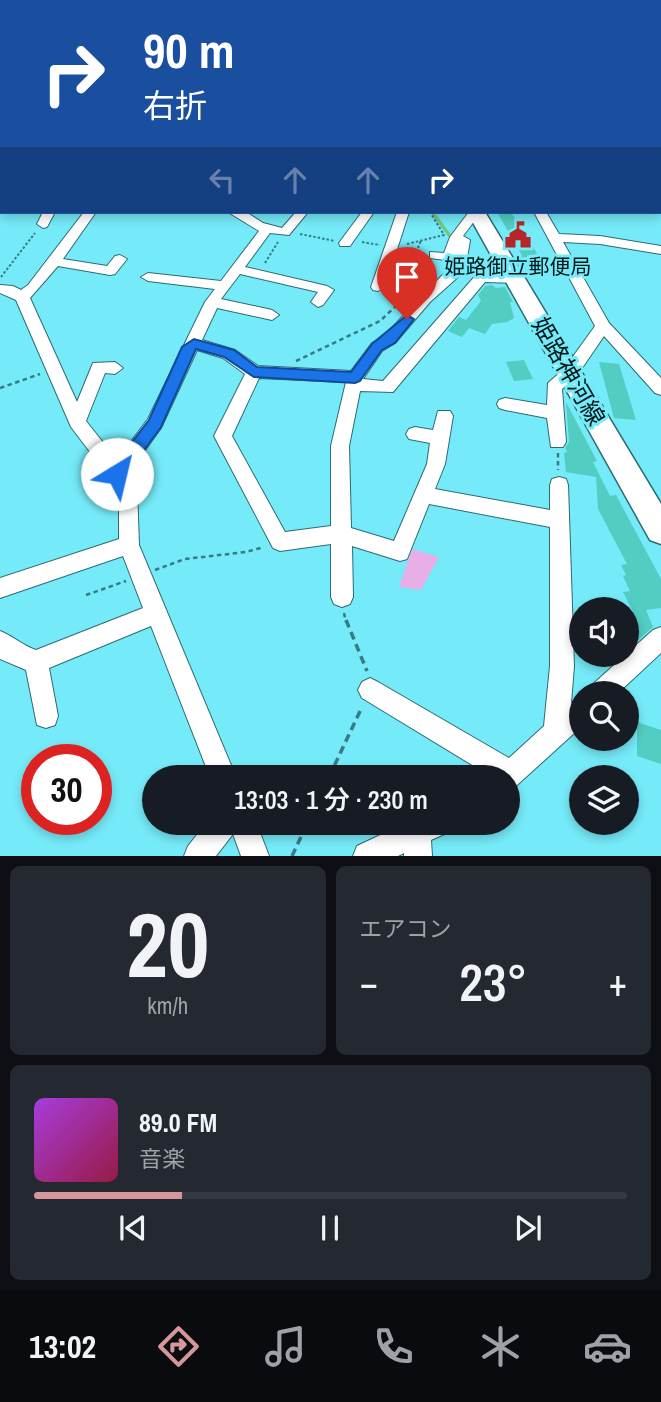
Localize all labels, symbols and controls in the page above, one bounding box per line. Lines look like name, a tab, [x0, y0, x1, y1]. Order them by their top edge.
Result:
text: 90 m	[143, 17, 235, 83]
icon: right	[28, 28, 119, 119]
text: 右折	[143, 84, 207, 127]
icon: left	[203, 161, 241, 199]
icon: ahead	[276, 161, 314, 199]
icon: ahead	[349, 161, 387, 199]
icon: right	[422, 161, 460, 199]
public building icon: 姫路御立郵便局	[503, 220, 533, 250]
pin	[377, 247, 437, 319]
place label: 姫路御立郵便局	[445, 252, 592, 281]
icon: arrive	[388, 258, 426, 296]
street label: 姫路神河線	[525, 311, 613, 431]
position arrow	[80, 437, 154, 511]
map controls	[569, 597, 639, 835]
button: sound	[569, 597, 639, 667]
button: search	[569, 681, 639, 751]
speed limit sign: 30	[21, 744, 112, 835]
button: layers	[569, 765, 639, 835]
text: 13:03 · 1 分 · 230 m	[234, 782, 428, 817]
text: 20	[126, 883, 209, 1005]
text: エアコン	[360, 913, 452, 944]
text: 23°	[459, 947, 527, 1017]
text: −	[360, 957, 378, 1008]
text: +	[609, 957, 627, 1008]
text: km/h	[147, 990, 188, 1021]
text: 89.0 FM	[139, 1105, 217, 1140]
text: 音楽	[139, 1143, 185, 1174]
icon: previous	[114, 1209, 152, 1247]
icon: pause	[311, 1209, 349, 1247]
icon: next	[509, 1209, 547, 1247]
icon: directions	[154, 1322, 203, 1371]
icon: music	[261, 1322, 310, 1371]
icon: phone	[369, 1322, 418, 1371]
icon: climate	[476, 1322, 525, 1371]
icon: car	[583, 1322, 632, 1371]
text: 13:02	[29, 1325, 96, 1368]

